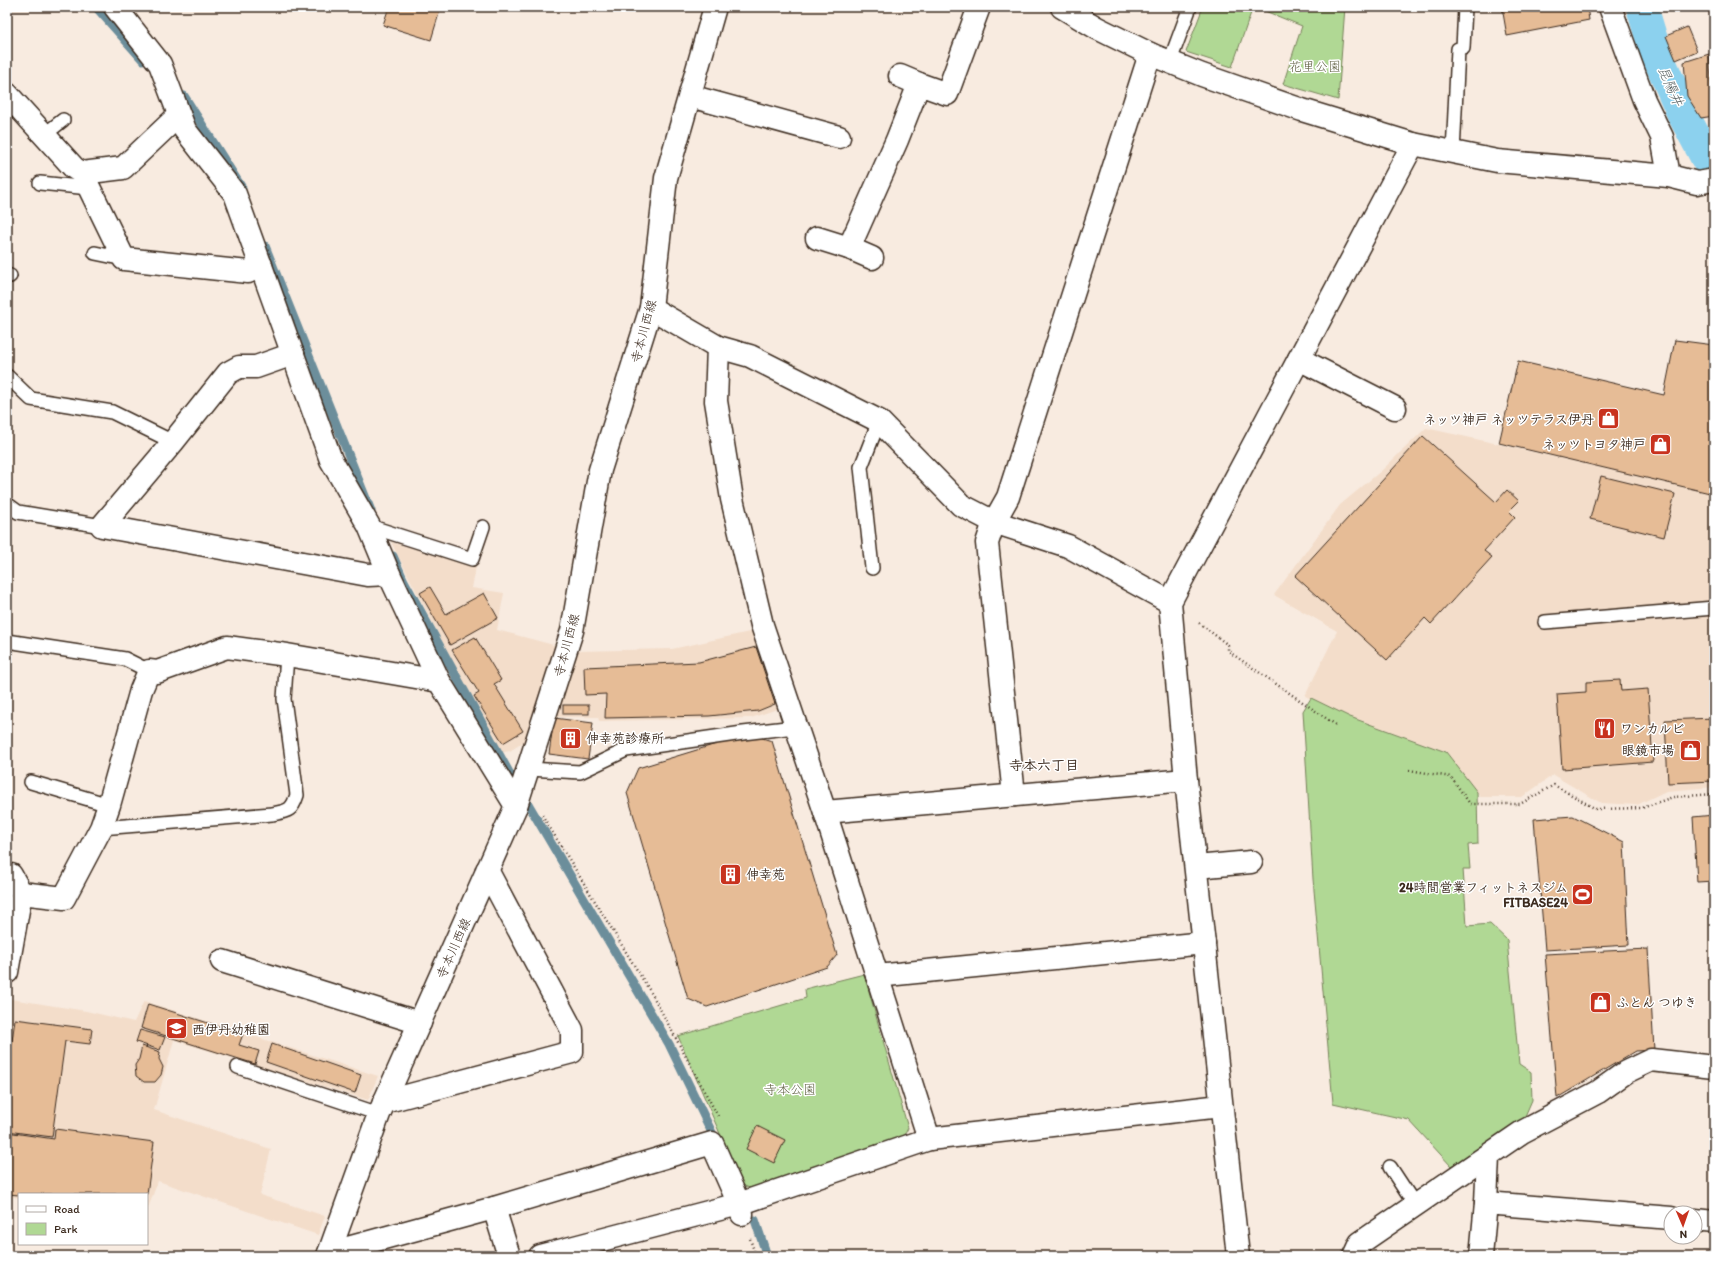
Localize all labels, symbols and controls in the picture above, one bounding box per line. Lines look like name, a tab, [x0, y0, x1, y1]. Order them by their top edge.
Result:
park label: 花里公園	[1289, 59, 1341, 74]
water label: 昆陽井	[1654, 64, 1687, 110]
street label: 寺本川西線	[628, 297, 659, 364]
shop icon: ネッツ神戸 ネッツテラス伊丹	[1596, 406, 1622, 432]
place label: ネッツ神戸 ネッツテラス伊丹	[1424, 412, 1594, 427]
shop icon: ネッツトヨタ神戸	[1648, 431, 1674, 457]
place label: ネッツトヨタ神戸	[1543, 437, 1646, 452]
street label: 寺本川西線	[551, 611, 582, 678]
restaurant icon: ワンカルビ	[1592, 715, 1618, 741]
place label: ワンカルビ	[1620, 721, 1685, 736]
building icon: 伸幸苑診療所	[558, 725, 584, 751]
place label: 伸幸苑診療所	[586, 731, 664, 746]
shop icon: 眼鏡市場	[1677, 737, 1703, 763]
place label: 眼鏡市場	[1622, 743, 1674, 758]
district label: 寺本六丁目	[1009, 757, 1079, 774]
building icon: 伸幸苑	[718, 861, 744, 887]
place label: 伸幸苑	[746, 867, 785, 882]
place label: 24時間営業フィットネスジム FITBASE24	[1399, 880, 1568, 910]
sports icon: 24時間営業フィットネスジム FITBASE24	[1570, 881, 1596, 907]
street label: 寺本川西線	[433, 915, 474, 981]
shop icon: ふとん つゆき	[1587, 989, 1613, 1015]
place label: ふとん つゆき	[1616, 995, 1697, 1010]
school or university icon: 西伊丹幼稚園	[164, 1016, 190, 1042]
place label: 西伊丹幼稚園	[192, 1022, 270, 1037]
park label: 寺本公園	[764, 1082, 816, 1097]
legend	[18, 1193, 148, 1245]
text: Road	[54, 1202, 80, 1216]
north arrow	[1663, 1205, 1703, 1245]
text: Park	[54, 1222, 78, 1236]
text: N	[1679, 1228, 1687, 1241]

